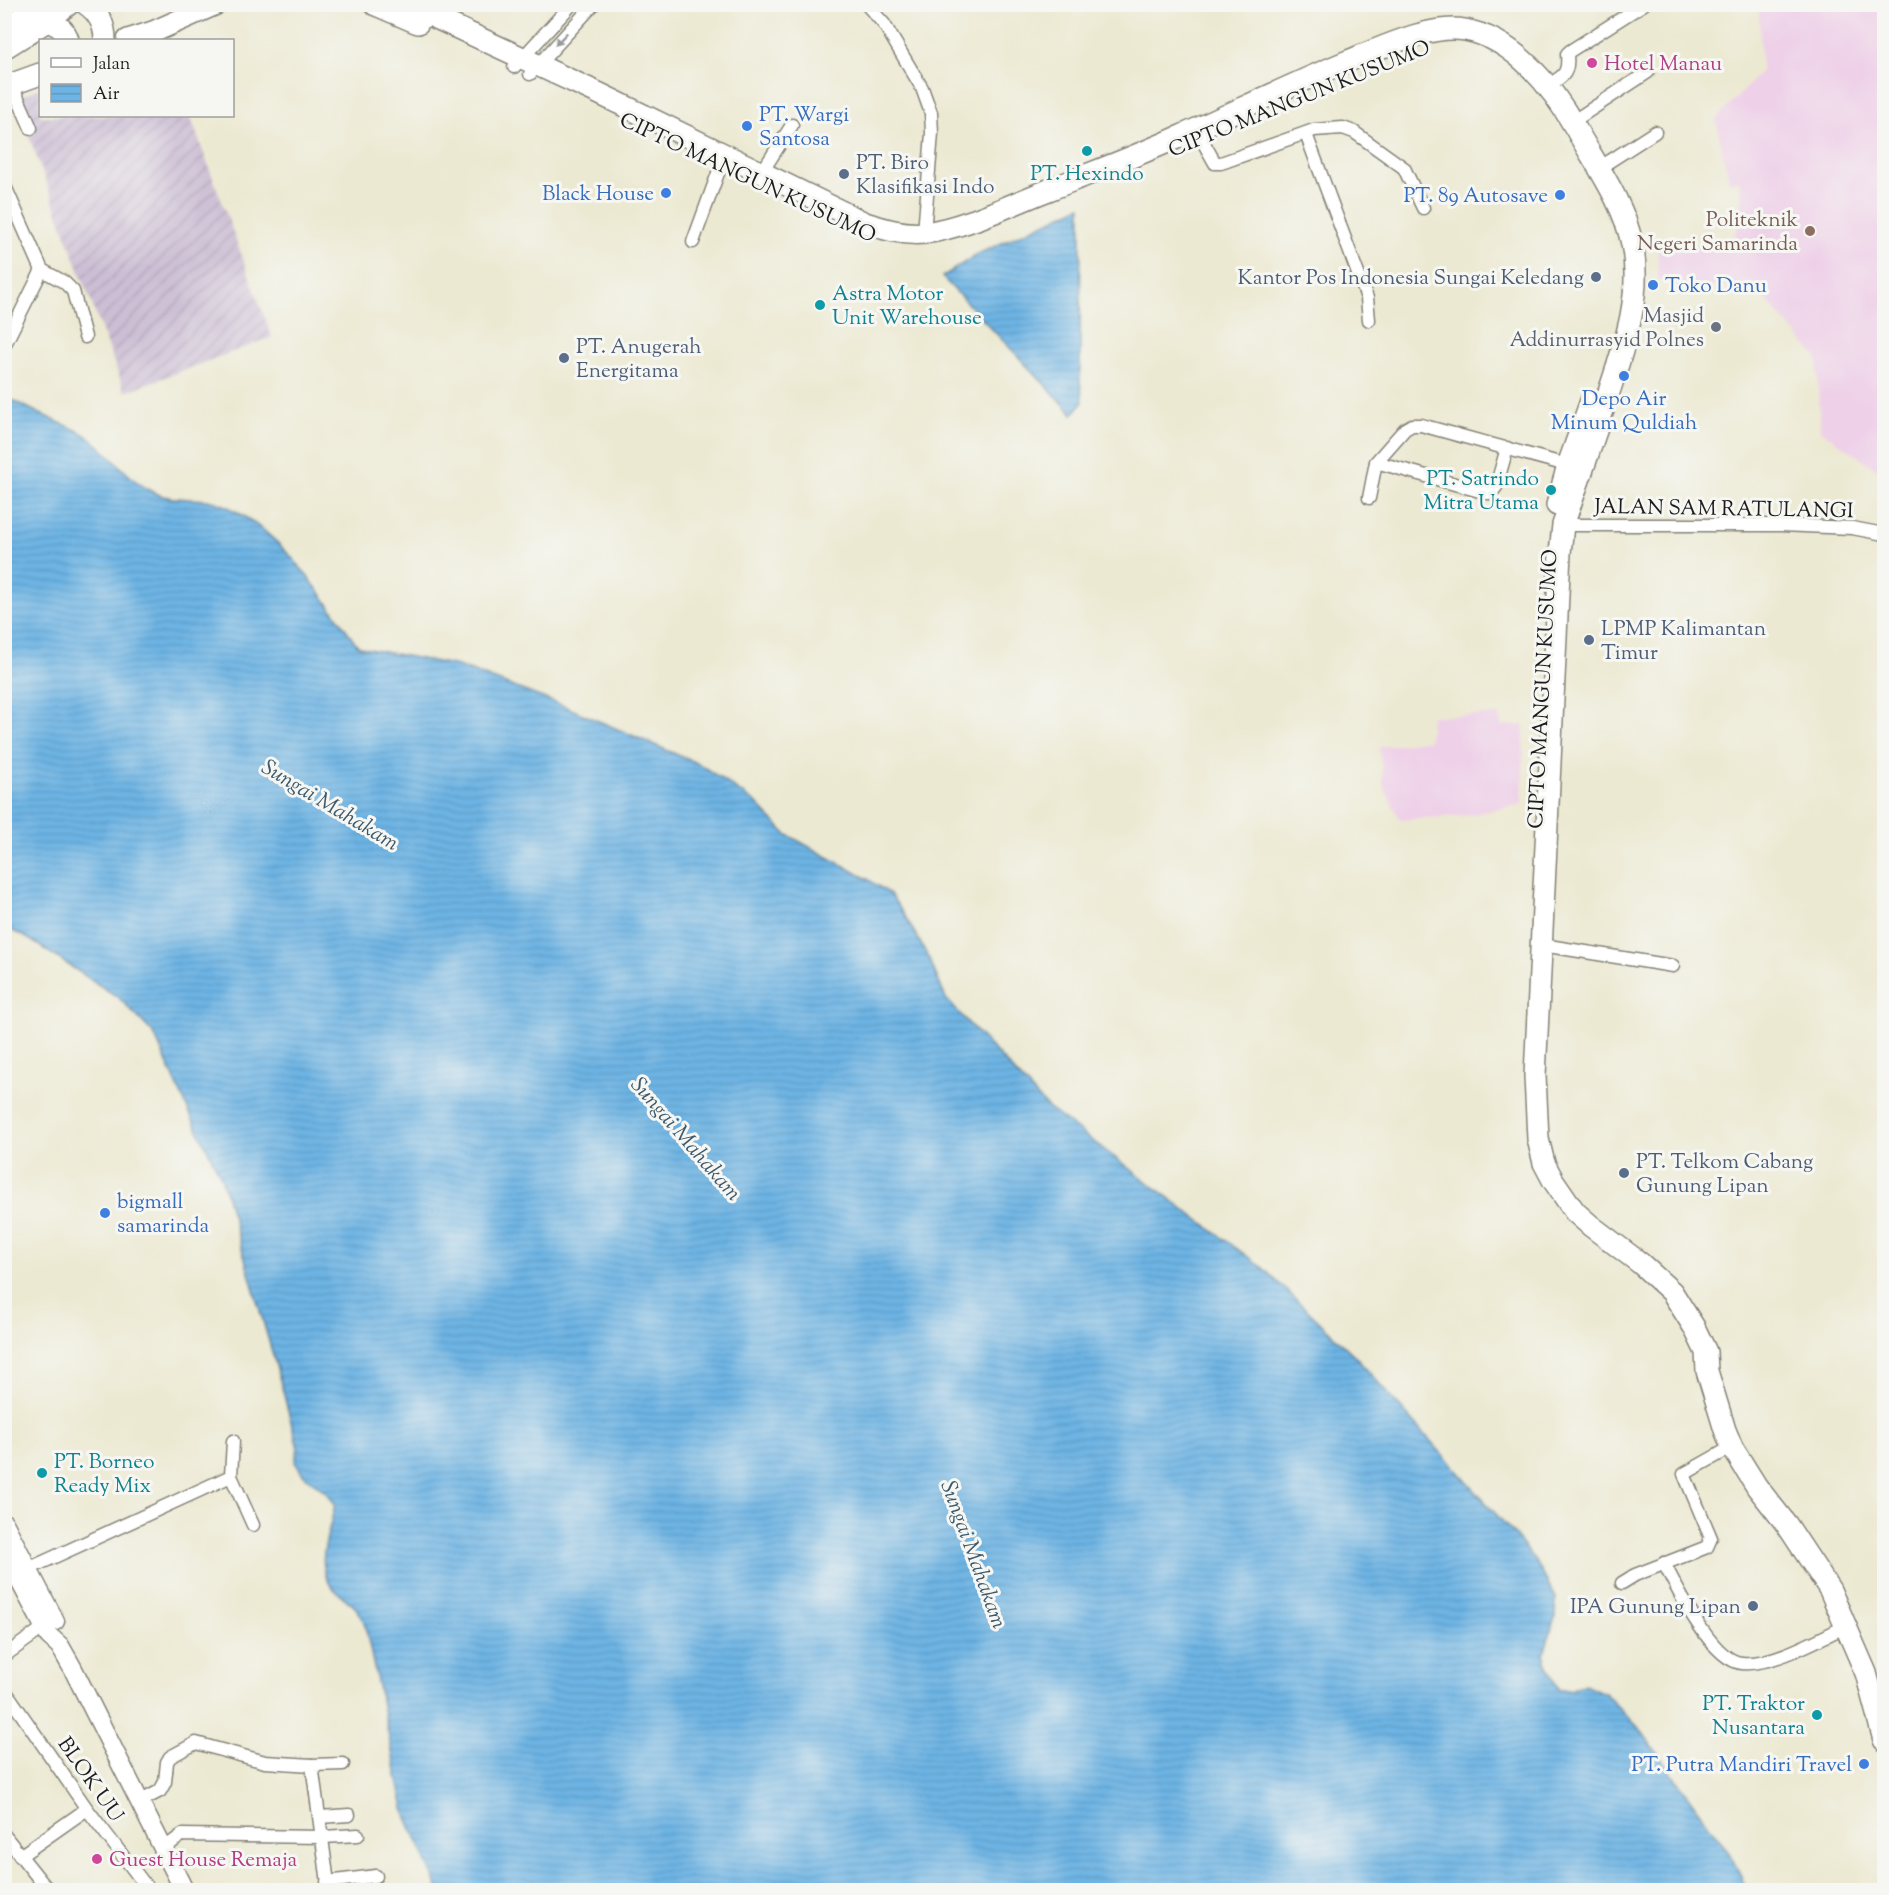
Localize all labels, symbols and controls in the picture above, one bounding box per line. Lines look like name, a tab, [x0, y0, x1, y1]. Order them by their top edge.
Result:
one-way arrow	[554, 31, 568, 46]
street label: CIPTO MANGUN KUSUMO	[1164, 34, 1435, 166]
legend	[39, 39, 234, 117]
place label: Hotel Manau	[1604, 50, 1722, 80]
text: Jalan	[92, 52, 131, 78]
marker: Hotel Manau	[1585, 56, 1599, 70]
text: Air	[93, 82, 120, 108]
place label: PT. Wargi Santosa	[759, 101, 849, 155]
street label: CIPTO MANGUN KUSUMO	[614, 106, 880, 252]
marker: PT. Wargi Santosa	[740, 119, 754, 133]
marker: PT. Hexindo	[1080, 144, 1094, 158]
place label: PT. Biro Klasifikasi Indo	[856, 149, 994, 203]
place label: PT. Hexindo	[1030, 160, 1144, 190]
marker: PT. Biro Klasifikasi Indo	[837, 167, 851, 181]
place label: Black House	[542, 180, 654, 210]
place label: PT. 89 Autosave	[1403, 182, 1548, 212]
marker: Black House	[659, 186, 673, 200]
marker: PT. 89 Autosave	[1553, 188, 1567, 202]
place label: Politeknik Negeri Samarinda	[1637, 206, 1799, 260]
marker: Politeknik Negeri Samarinda	[1803, 224, 1817, 238]
place label: Kantor Pos Indonesia Sungai Keledang	[1238, 264, 1584, 294]
marker: Kantor Pos Indonesia Sungai Keledang	[1589, 270, 1603, 284]
place label: Toko Danu	[1665, 272, 1767, 302]
marker: Toko Danu	[1646, 278, 1660, 292]
place label: Astra Motor Unit Warehouse	[832, 280, 982, 334]
marker: Astra Motor Unit Warehouse	[813, 298, 827, 312]
place label: Masjid Addinurrasyid Polnes	[1509, 302, 1704, 356]
marker: Masjid Addinurrasyid Polnes	[1709, 320, 1723, 334]
place label: PT. Anugerah Energitama	[576, 333, 702, 387]
marker: PT. Anugerah Energitama	[557, 351, 571, 365]
marker: Depo Air Minum Quldiah	[1617, 369, 1631, 383]
place label: Depo Air Minum Quldiah	[1551, 385, 1697, 439]
place label: PT. Satrindo Mitra Utama	[1424, 465, 1539, 519]
marker: PT. Satrindo Mitra Utama	[1544, 483, 1558, 497]
street label: JALAN SAM RATULANGI	[1593, 493, 1854, 527]
street label: CIPTO MANGUN KUSUMO	[1522, 549, 1566, 830]
place label: LPMP Kalimantan Timur	[1601, 615, 1766, 669]
marker: LPMP Kalimantan Timur	[1582, 633, 1596, 647]
water label: Sungai Mahakam	[255, 753, 404, 860]
water label: Sungai Mahakam	[622, 1071, 748, 1209]
place label: PT. Telkom Cabang Gunung Lipan	[1636, 1148, 1813, 1202]
marker: PT. Telkom Cabang Gunung Lipan	[1617, 1166, 1631, 1180]
place label: bigmall samarinda	[117, 1188, 210, 1242]
marker: bigmall samarinda	[98, 1206, 112, 1220]
place label: PT. Borneo Ready Mix	[54, 1448, 155, 1502]
marker: PT. Borneo Ready Mix	[35, 1466, 49, 1480]
water label: Sungai Mahakam	[931, 1477, 1014, 1634]
place label: IPA Gunung Lipan	[1570, 1593, 1741, 1623]
marker: IPA Gunung Lipan	[1746, 1599, 1760, 1613]
place label: PT. Traktor Nusantara	[1702, 1690, 1805, 1744]
marker: PT. Traktor Nusantara	[1810, 1708, 1824, 1722]
street label: BLOK UU	[49, 1732, 130, 1829]
place label: PT. Putra Mandiri Travel	[1631, 1751, 1852, 1781]
marker: PT. Putra Mandiri Travel	[1857, 1757, 1871, 1771]
place label: Guest House Remaja	[109, 1846, 298, 1876]
marker: Guest House Remaja	[90, 1852, 104, 1866]

